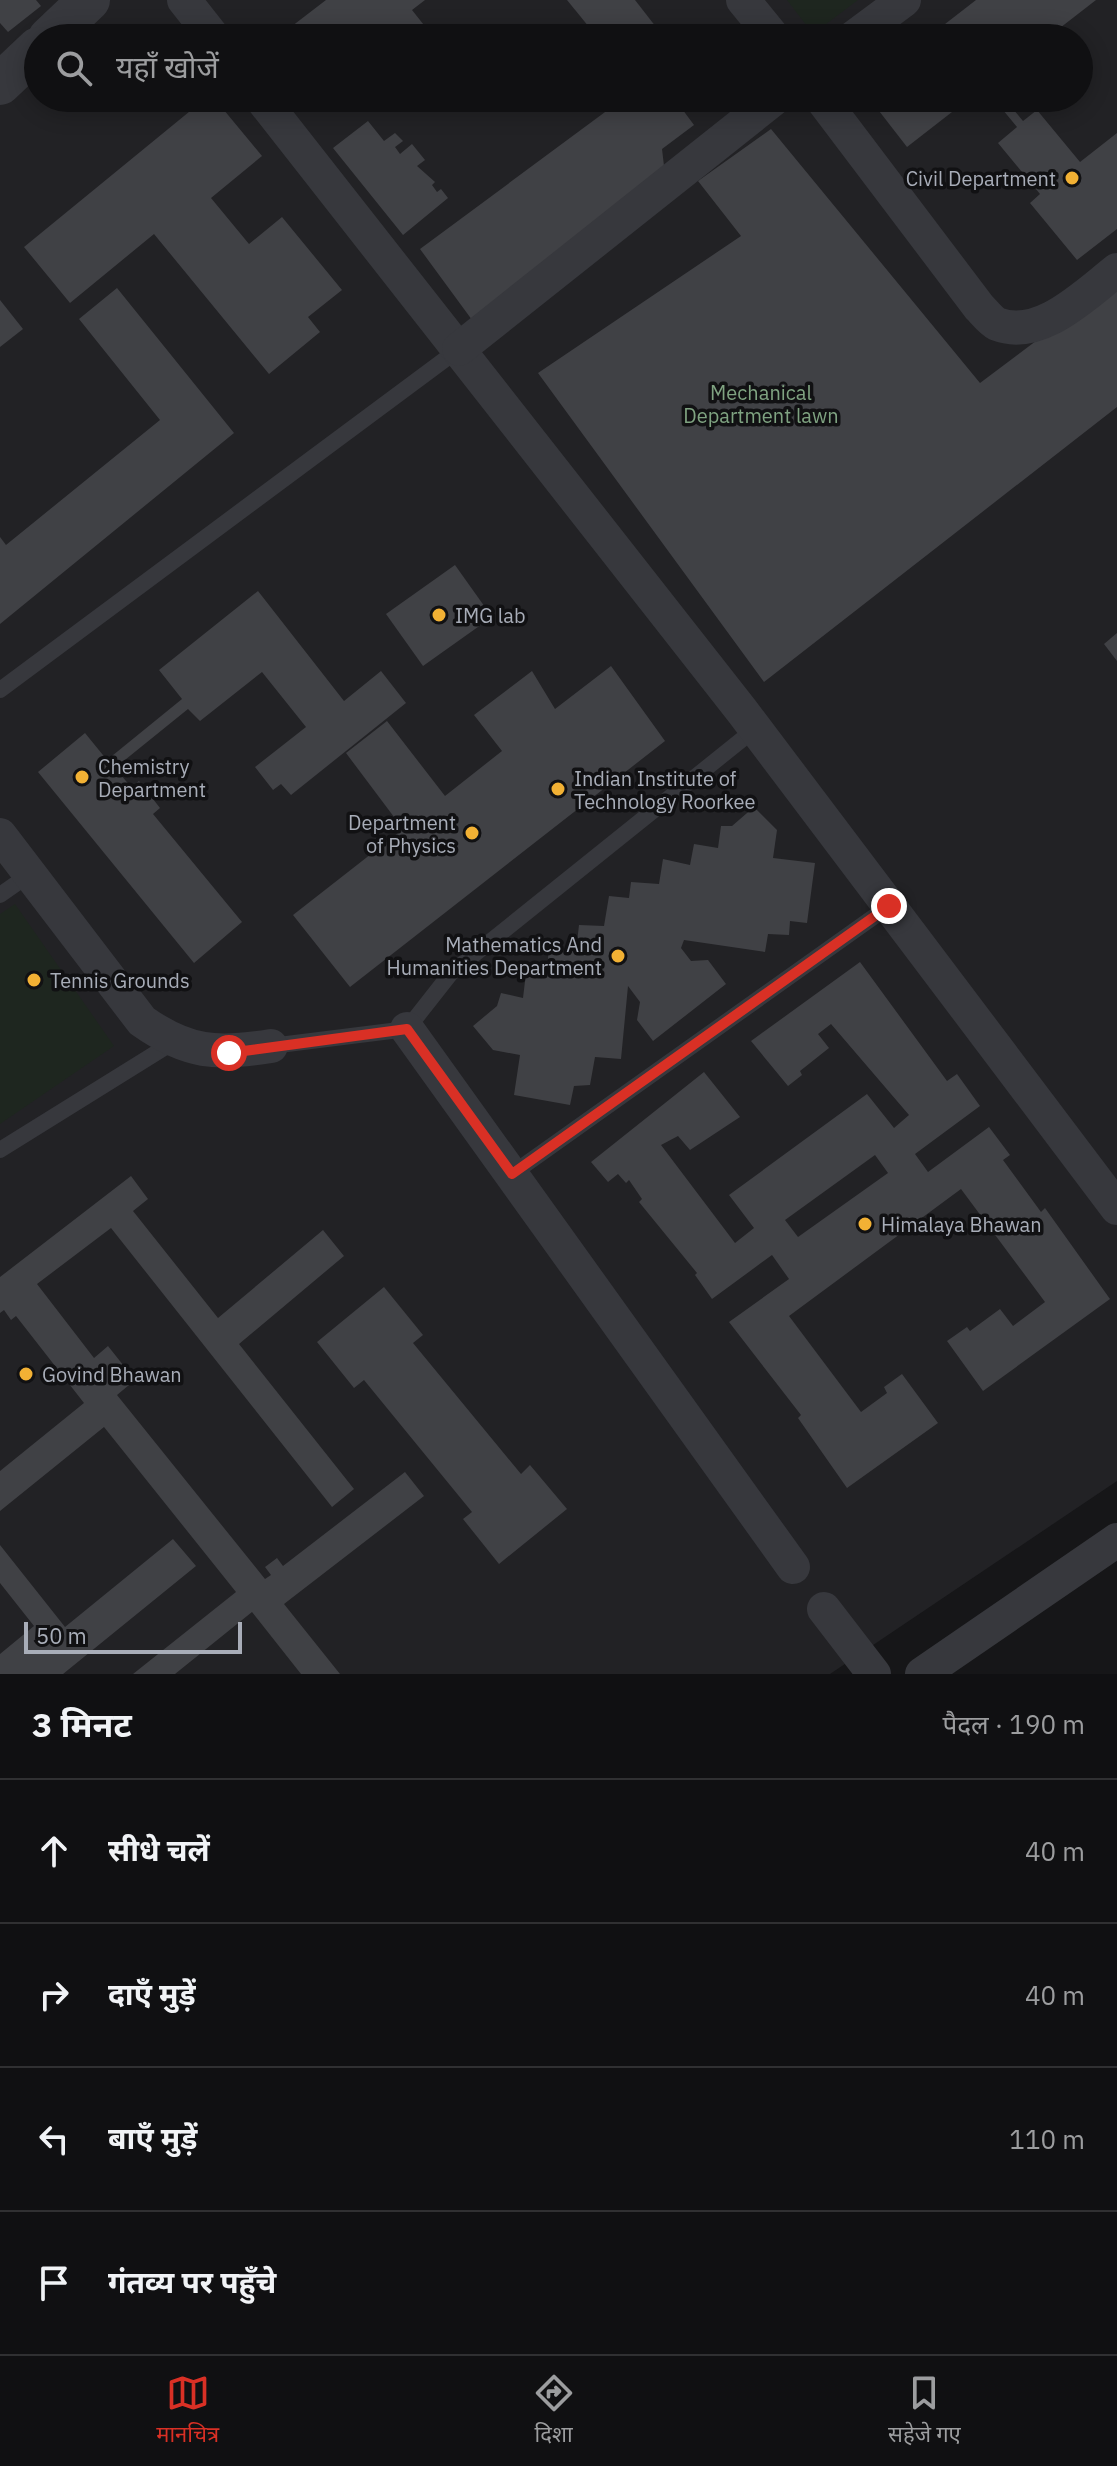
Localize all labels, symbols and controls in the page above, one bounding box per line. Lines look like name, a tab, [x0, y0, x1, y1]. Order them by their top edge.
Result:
search box	[24, 24, 1093, 112]
icon: search	[52, 46, 96, 90]
text: यहाँ खोजें	[116, 47, 219, 86]
place label: Civil Department	[906, 165, 1056, 192]
marker: Civil Department	[1063, 169, 1081, 187]
park label: Mechanical Department lawn	[683, 379, 839, 429]
place label: IMG lab	[455, 602, 526, 629]
marker: IMG lab	[430, 606, 448, 624]
place label: Chemistry Department	[98, 753, 206, 803]
place label: Indian Institute of Technology Roorkee	[574, 765, 756, 815]
marker: Chemistry Department	[73, 768, 91, 786]
marker: Indian Institute of Technology Roorkee	[549, 780, 567, 798]
place label: Department of Physics	[348, 809, 456, 859]
marker: Department of Physics	[463, 824, 481, 842]
route end	[871, 888, 907, 924]
place label: Mathematics And Humanities Department	[387, 931, 602, 981]
marker: Mathematics And Humanities Department	[609, 947, 627, 965]
place label: Tennis Grounds	[50, 967, 190, 994]
marker: Tennis Grounds	[25, 971, 43, 989]
route start	[211, 1035, 247, 1071]
place label: Himalaya Bhawan	[881, 1211, 1042, 1238]
marker: Himalaya Bhawan	[856, 1215, 874, 1233]
place label: Govind Bhawan	[42, 1361, 182, 1388]
marker: Govind Bhawan	[17, 1365, 35, 1383]
scale bar	[24, 1618, 242, 1654]
text: 50 m	[36, 1621, 87, 1650]
text: 3 मिनट	[32, 1702, 132, 1746]
text: पैदल · 190 m	[942, 1707, 1085, 1741]
icon: ahead	[32, 1829, 76, 1873]
text: सीधे चलें	[108, 1830, 210, 1869]
text: 40 m	[1025, 1834, 1085, 1868]
icon: right	[32, 1973, 76, 2017]
text: दाएँ मुड़ें	[108, 1974, 196, 2013]
text: 40 m	[1025, 1978, 1085, 2012]
icon: left	[32, 2117, 76, 2161]
text: बाएँ मुड़ें	[108, 2118, 197, 2157]
text: 110 m	[1009, 2122, 1085, 2156]
icon: arrive	[32, 2261, 76, 2305]
text: गंतव्य पर पहुँचे	[108, 2262, 276, 2301]
tab: मानचित्र	[156, 2371, 219, 2451]
tab: दिशा	[532, 2371, 576, 2451]
tab: सहेजे गए	[888, 2371, 961, 2451]

